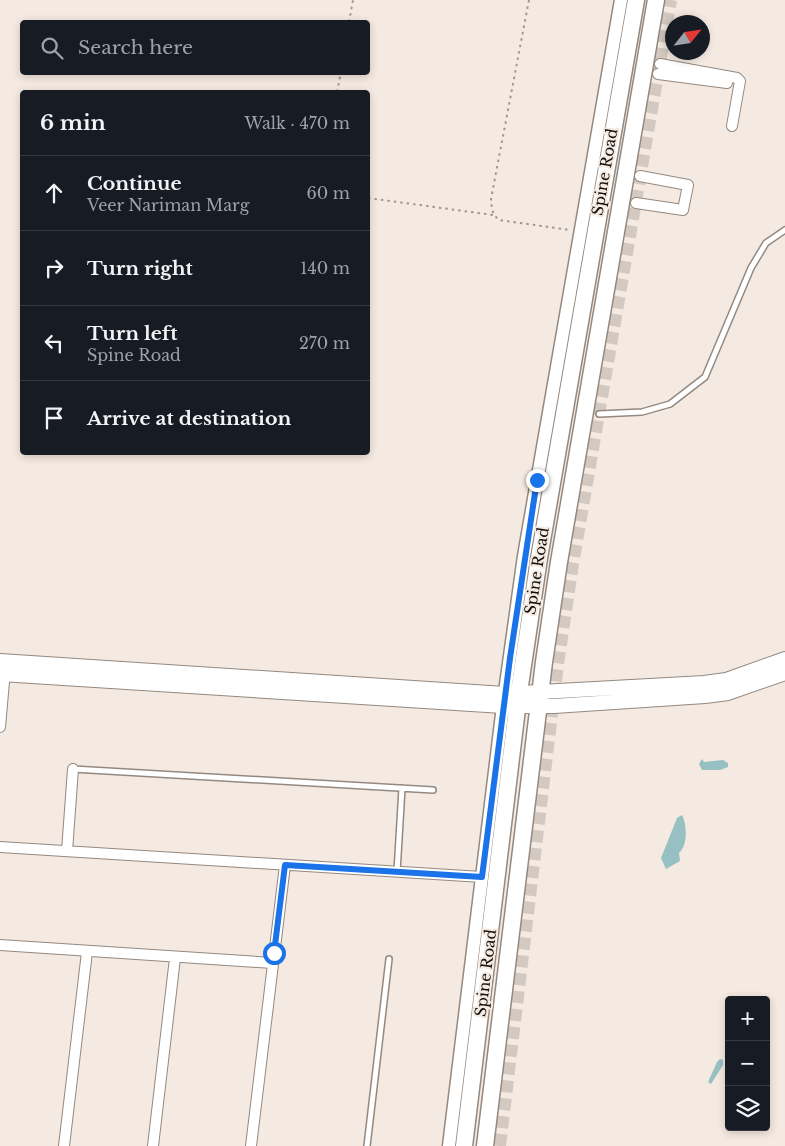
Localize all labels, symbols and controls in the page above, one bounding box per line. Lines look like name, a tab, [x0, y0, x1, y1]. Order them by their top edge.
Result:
north arrow	[665, 15, 710, 60]
search box	[20, 20, 370, 75]
icon: search	[38, 34, 66, 62]
text: Search here	[78, 36, 193, 59]
text: 6 min	[40, 110, 106, 136]
text: Walk · 470 m	[245, 113, 350, 133]
street label: Spine Road	[588, 127, 622, 217]
text: Continue	[87, 172, 182, 195]
icon: ahead	[40, 179, 68, 207]
text: 60 m	[307, 183, 350, 203]
text: Veer Nariman Marg	[87, 195, 249, 215]
icon: right	[40, 254, 68, 282]
text: Turn right	[87, 257, 193, 280]
text: 140 m	[300, 258, 350, 278]
text: Turn left	[87, 322, 178, 345]
icon: left	[40, 329, 68, 357]
text: 270 m	[299, 333, 350, 353]
text: Spine Road	[87, 345, 181, 365]
icon: arrive	[40, 404, 68, 432]
text: Arrive at destination	[87, 407, 291, 430]
route end	[526, 469, 549, 492]
street label: Spine Road	[520, 526, 553, 616]
street label: Spine Road	[471, 928, 500, 1018]
route start	[263, 942, 286, 965]
map controls	[725, 996, 770, 1131]
button: +	[725, 996, 770, 1041]
button: −	[725, 1041, 770, 1086]
button: layers	[725, 1086, 770, 1131]

